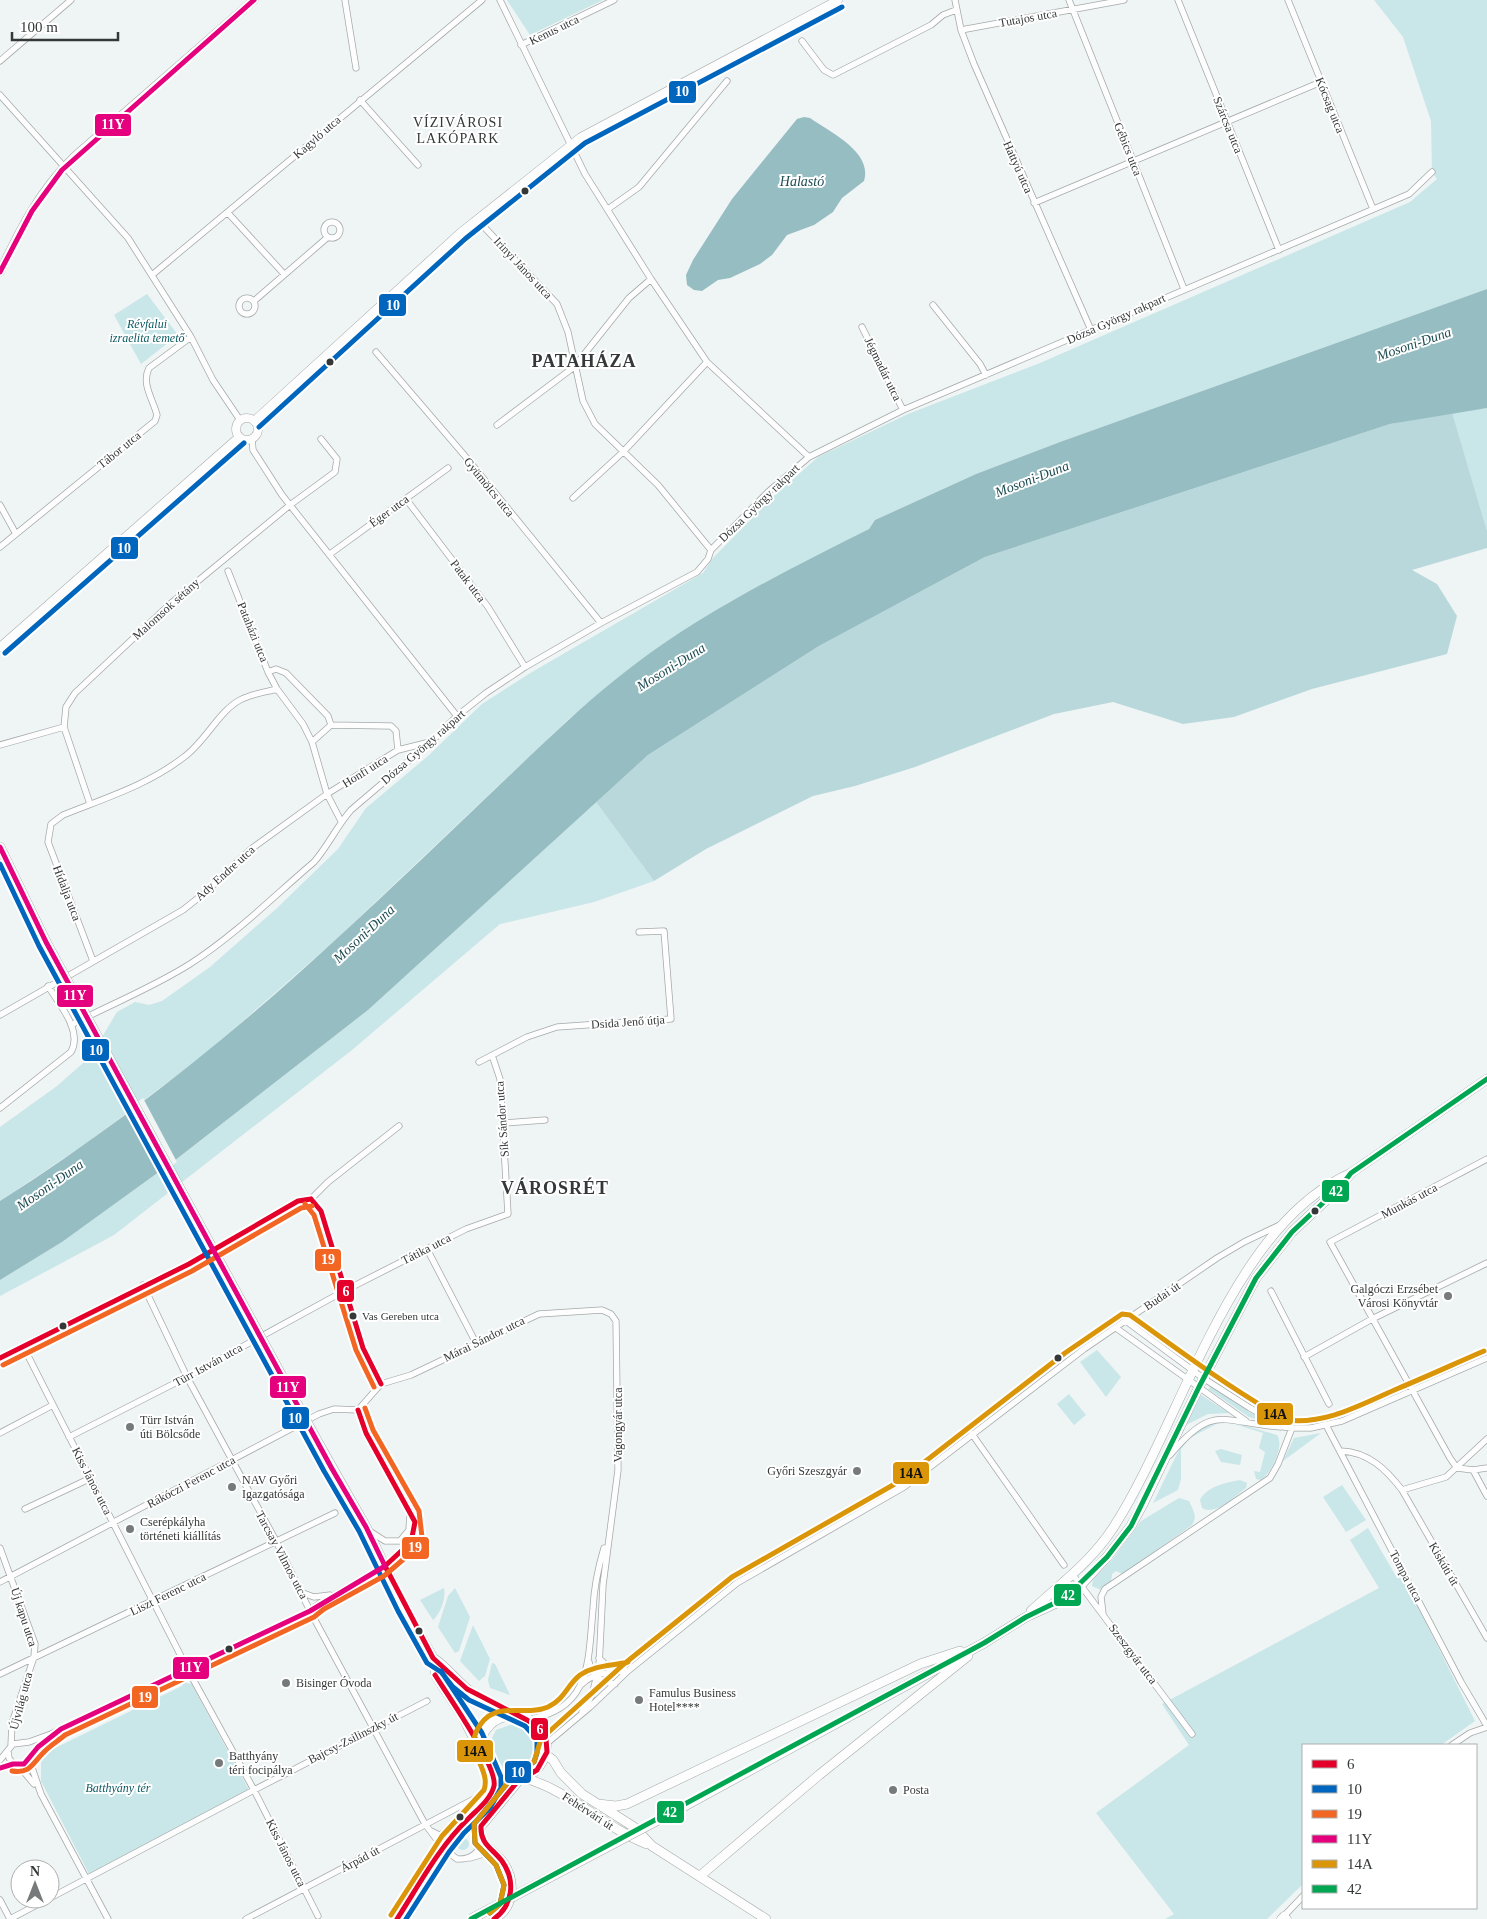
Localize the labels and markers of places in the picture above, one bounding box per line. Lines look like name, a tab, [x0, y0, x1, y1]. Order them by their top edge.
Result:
unlabelled marker	[520, 186, 530, 196]
unlabelled marker	[325, 357, 335, 367]
unlabelled marker	[1310, 1206, 1320, 1216]
place label: Galgóczi Erzsébet Városi Könyvtár	[1350, 1282, 1439, 1310]
marker: Galgóczi Erzsébet Városi Könyvtár	[1442, 1290, 1454, 1302]
place label: Vas Gereben utca	[362, 1310, 439, 1322]
marker: Vas Gereben utca	[348, 1311, 358, 1321]
unlabelled marker	[58, 1321, 68, 1331]
unlabelled marker	[1053, 1353, 1063, 1363]
place label: Türr István úti Bölcsőde	[140, 1413, 200, 1441]
marker: Türr István úti Bölcsőde	[124, 1421, 136, 1433]
place label: Győri Szeszgyár	[767, 1464, 847, 1478]
marker: Győri Szeszgyár	[851, 1465, 863, 1477]
place label: NAV Győri Igazgatósága	[242, 1473, 305, 1501]
marker: NAV Győri Igazgatósága	[226, 1481, 238, 1493]
place label: Cserépkályha történeti kiállítás	[140, 1515, 221, 1543]
marker: Cserépkályha történeti kiállítás	[124, 1523, 136, 1535]
unlabelled marker	[414, 1626, 424, 1636]
unlabelled marker	[224, 1644, 234, 1654]
place label: Bisinger Óvoda	[296, 1676, 372, 1690]
marker: Bisinger Óvoda	[280, 1677, 292, 1689]
place label: Famulus Business Hotel****	[649, 1686, 736, 1714]
marker: Famulus Business Hotel****	[633, 1694, 645, 1706]
place label: Batthyány téri focipálya	[229, 1749, 293, 1777]
marker: Batthyány téri focipálya	[213, 1757, 225, 1769]
place label: Posta	[903, 1783, 930, 1797]
marker: Posta	[887, 1784, 899, 1796]
unlabelled marker	[455, 1812, 465, 1822]

